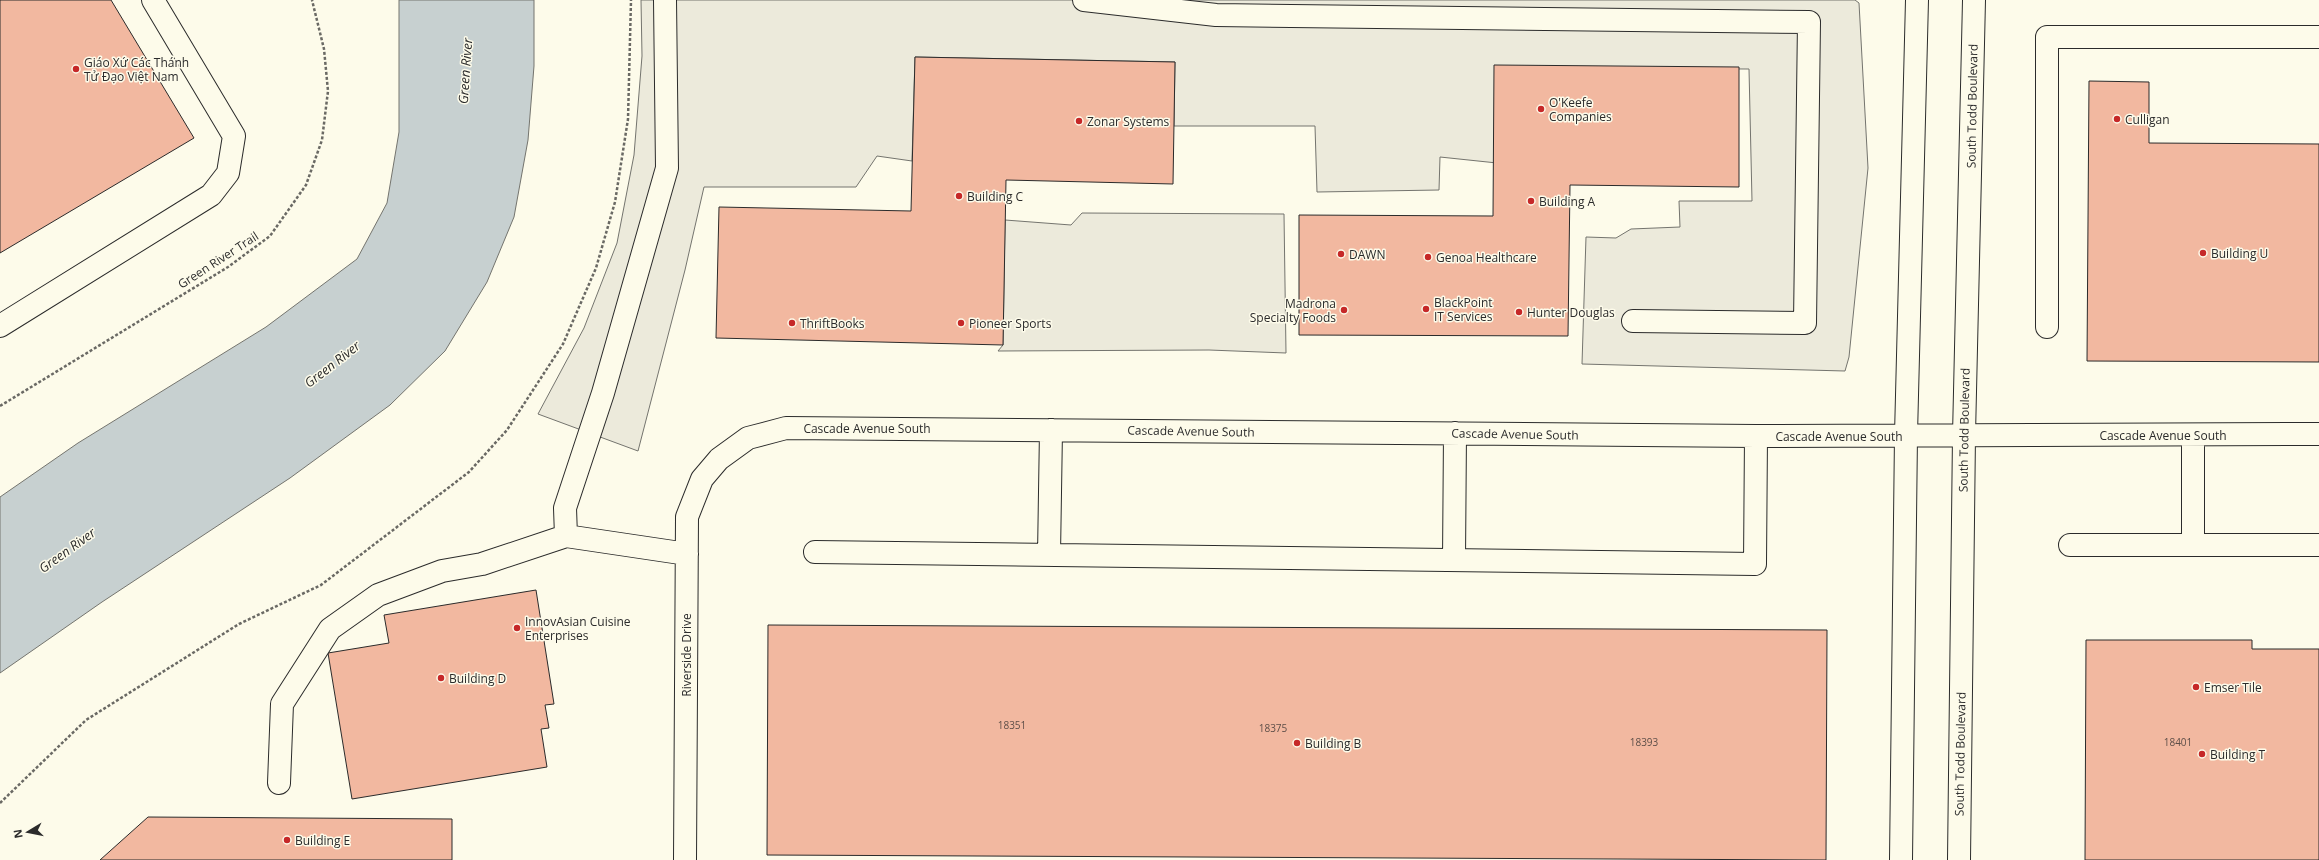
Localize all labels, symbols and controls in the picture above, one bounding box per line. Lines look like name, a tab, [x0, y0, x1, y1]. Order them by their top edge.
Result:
water label: Green River	[454, 37, 476, 105]
street label: South Todd Boulevard	[1962, 44, 1982, 168]
place label: Giáo Xứ Các Thánh Tử Đạo Việt Nam	[84, 54, 189, 85]
marker: Giáo Xứ Các Thánh Tử Đạo Việt Nam	[71, 64, 81, 74]
place label: O'Keefe Companies	[1549, 94, 1612, 125]
marker: O'Keefe Companies	[1536, 104, 1546, 114]
place label: Culligan	[2125, 111, 2170, 128]
place label: Zonar Systems	[1087, 113, 1170, 130]
marker: Culligan	[2112, 114, 2122, 124]
marker: Zonar Systems	[1074, 116, 1084, 126]
place label: Building C	[967, 188, 1024, 205]
marker: Building C	[954, 191, 964, 201]
place label: Building A	[1539, 193, 1596, 210]
marker: Building A	[1526, 196, 1536, 206]
street label: Green River Trail	[174, 228, 262, 292]
place label: Building U	[2211, 245, 2268, 262]
place label: DAWN	[1349, 246, 1385, 263]
marker: Building U	[2198, 248, 2208, 258]
marker: DAWN	[1336, 249, 1346, 259]
place label: Genoa Healthcare	[1436, 249, 1537, 266]
marker: Genoa Healthcare	[1423, 252, 1433, 262]
place label: BlackPoint IT Services	[1434, 294, 1493, 325]
place label: Madrona Specialty Foods	[1250, 295, 1336, 326]
marker: BlackPoint IT Services	[1421, 304, 1431, 314]
place label: Hunter Douglas	[1527, 304, 1615, 321]
marker: Madrona Specialty Foods	[1339, 305, 1349, 315]
marker: Hunter Douglas	[1514, 307, 1524, 317]
place label: ThriftBooks	[800, 315, 865, 332]
place label: Pioneer Sports	[969, 315, 1052, 332]
marker: ThriftBooks	[787, 318, 797, 328]
marker: Pioneer Sports	[956, 318, 966, 328]
water label: Green River	[300, 336, 364, 391]
street label: South Todd Boulevard	[1954, 368, 1974, 492]
street label: Cascade Avenue South	[803, 420, 931, 437]
street label: Cascade Avenue South	[1127, 421, 1255, 441]
street label: Cascade Avenue South	[1451, 424, 1579, 444]
street label: Cascade Avenue South	[2099, 427, 2227, 444]
street label: Cascade Avenue South	[1775, 428, 1903, 445]
water label: Green River	[35, 523, 100, 577]
place label: InnovAsian Cuisine Enterprises	[525, 613, 631, 644]
street label: Riverside Drive	[678, 613, 695, 697]
marker: InnovAsian Cuisine Enterprises	[512, 623, 522, 633]
place label: Building D	[449, 670, 506, 687]
marker: Building D	[436, 673, 446, 683]
place label: Emser Tile	[2204, 679, 2262, 696]
marker: Emser Tile	[2191, 682, 2201, 692]
street label: South Todd Boulevard	[1950, 692, 1970, 816]
house number: 18351	[998, 718, 1026, 732]
house number: 18375	[1259, 721, 1288, 735]
place label: Building B	[1305, 735, 1362, 752]
house number: 18393	[1630, 735, 1659, 749]
house number: 18401	[2164, 735, 2192, 749]
marker: Building B	[1292, 738, 1302, 748]
place label: Building T	[2210, 746, 2266, 763]
marker: Building T	[2197, 749, 2207, 759]
north arrow	[8, 812, 48, 852]
text: N	[9, 828, 26, 840]
place label: Building E	[295, 832, 350, 849]
marker: Building E	[282, 835, 292, 845]

